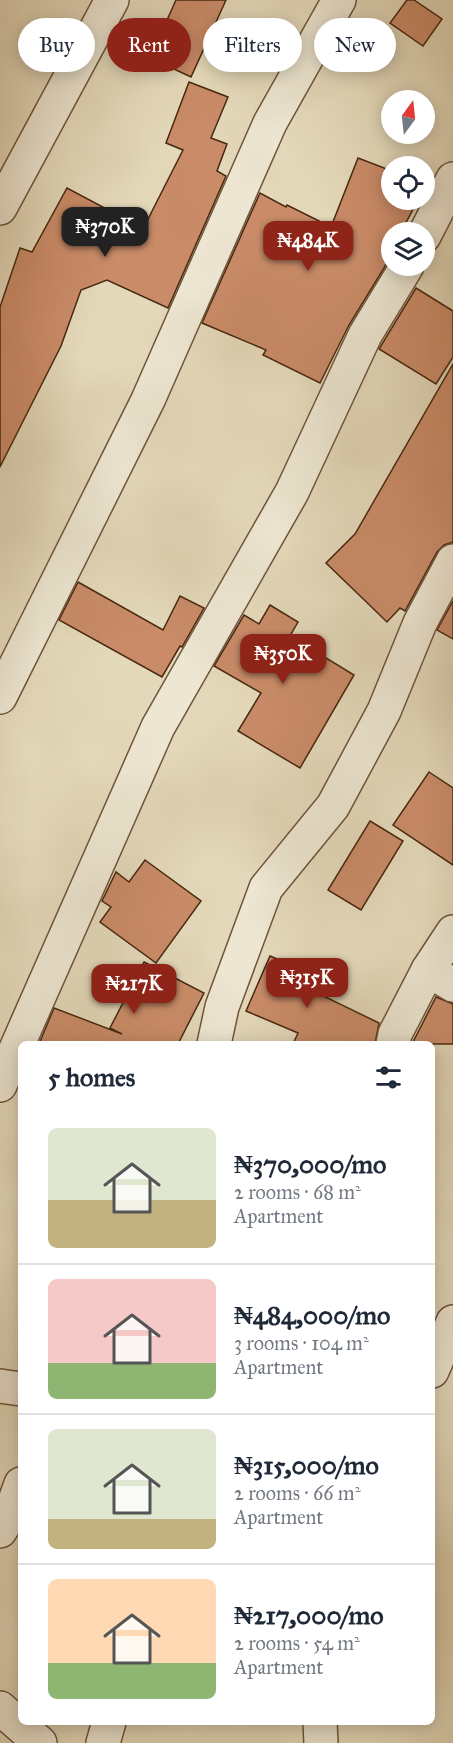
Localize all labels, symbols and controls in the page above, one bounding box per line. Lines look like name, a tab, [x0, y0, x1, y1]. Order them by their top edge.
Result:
chip: Buy	[18, 18, 95, 72]
chip: Rent	[107, 18, 191, 72]
chip: Filters	[203, 18, 302, 72]
chip: New	[314, 18, 396, 72]
north arrow	[381, 90, 435, 144]
map controls	[381, 90, 435, 276]
button: locate	[381, 156, 435, 210]
pin: ₦370K	[63, 207, 147, 258]
text: ₦370K	[76, 214, 134, 238]
pin: ₦484K	[266, 221, 350, 272]
button: layers	[381, 222, 435, 276]
text: ₦484K	[277, 228, 339, 252]
pin: ₦350K	[241, 634, 325, 685]
text: ₦350K	[254, 641, 312, 665]
pin: ₦315K	[265, 958, 349, 1009]
pin: ₦217K	[92, 964, 176, 1015]
text: ₦315K	[280, 965, 334, 989]
text: ₦217K	[105, 971, 163, 995]
text: 5 homes	[48, 1061, 135, 1093]
icon: filters	[372, 1061, 405, 1094]
text: ₦370,000/mo	[234, 1148, 386, 1180]
icon: home	[96, 1152, 168, 1224]
text: 2 rooms · 68 m²	[234, 1180, 361, 1204]
text: Apartment	[234, 1204, 323, 1228]
text: ₦484,000/mo	[234, 1299, 390, 1331]
icon: home	[96, 1303, 168, 1375]
text: 3 rooms · 104 m²	[234, 1331, 369, 1355]
text: Apartment	[234, 1355, 323, 1379]
text: ₦315,000/mo	[234, 1449, 379, 1481]
icon: home	[96, 1453, 168, 1525]
text: 2 rooms · 66 m²	[234, 1481, 360, 1505]
text: Apartment	[234, 1505, 323, 1529]
text: ₦217,000/mo	[234, 1599, 384, 1631]
icon: home	[96, 1603, 168, 1675]
text: 2 rooms · 54 m²	[234, 1631, 360, 1655]
text: Apartment	[234, 1655, 323, 1679]

